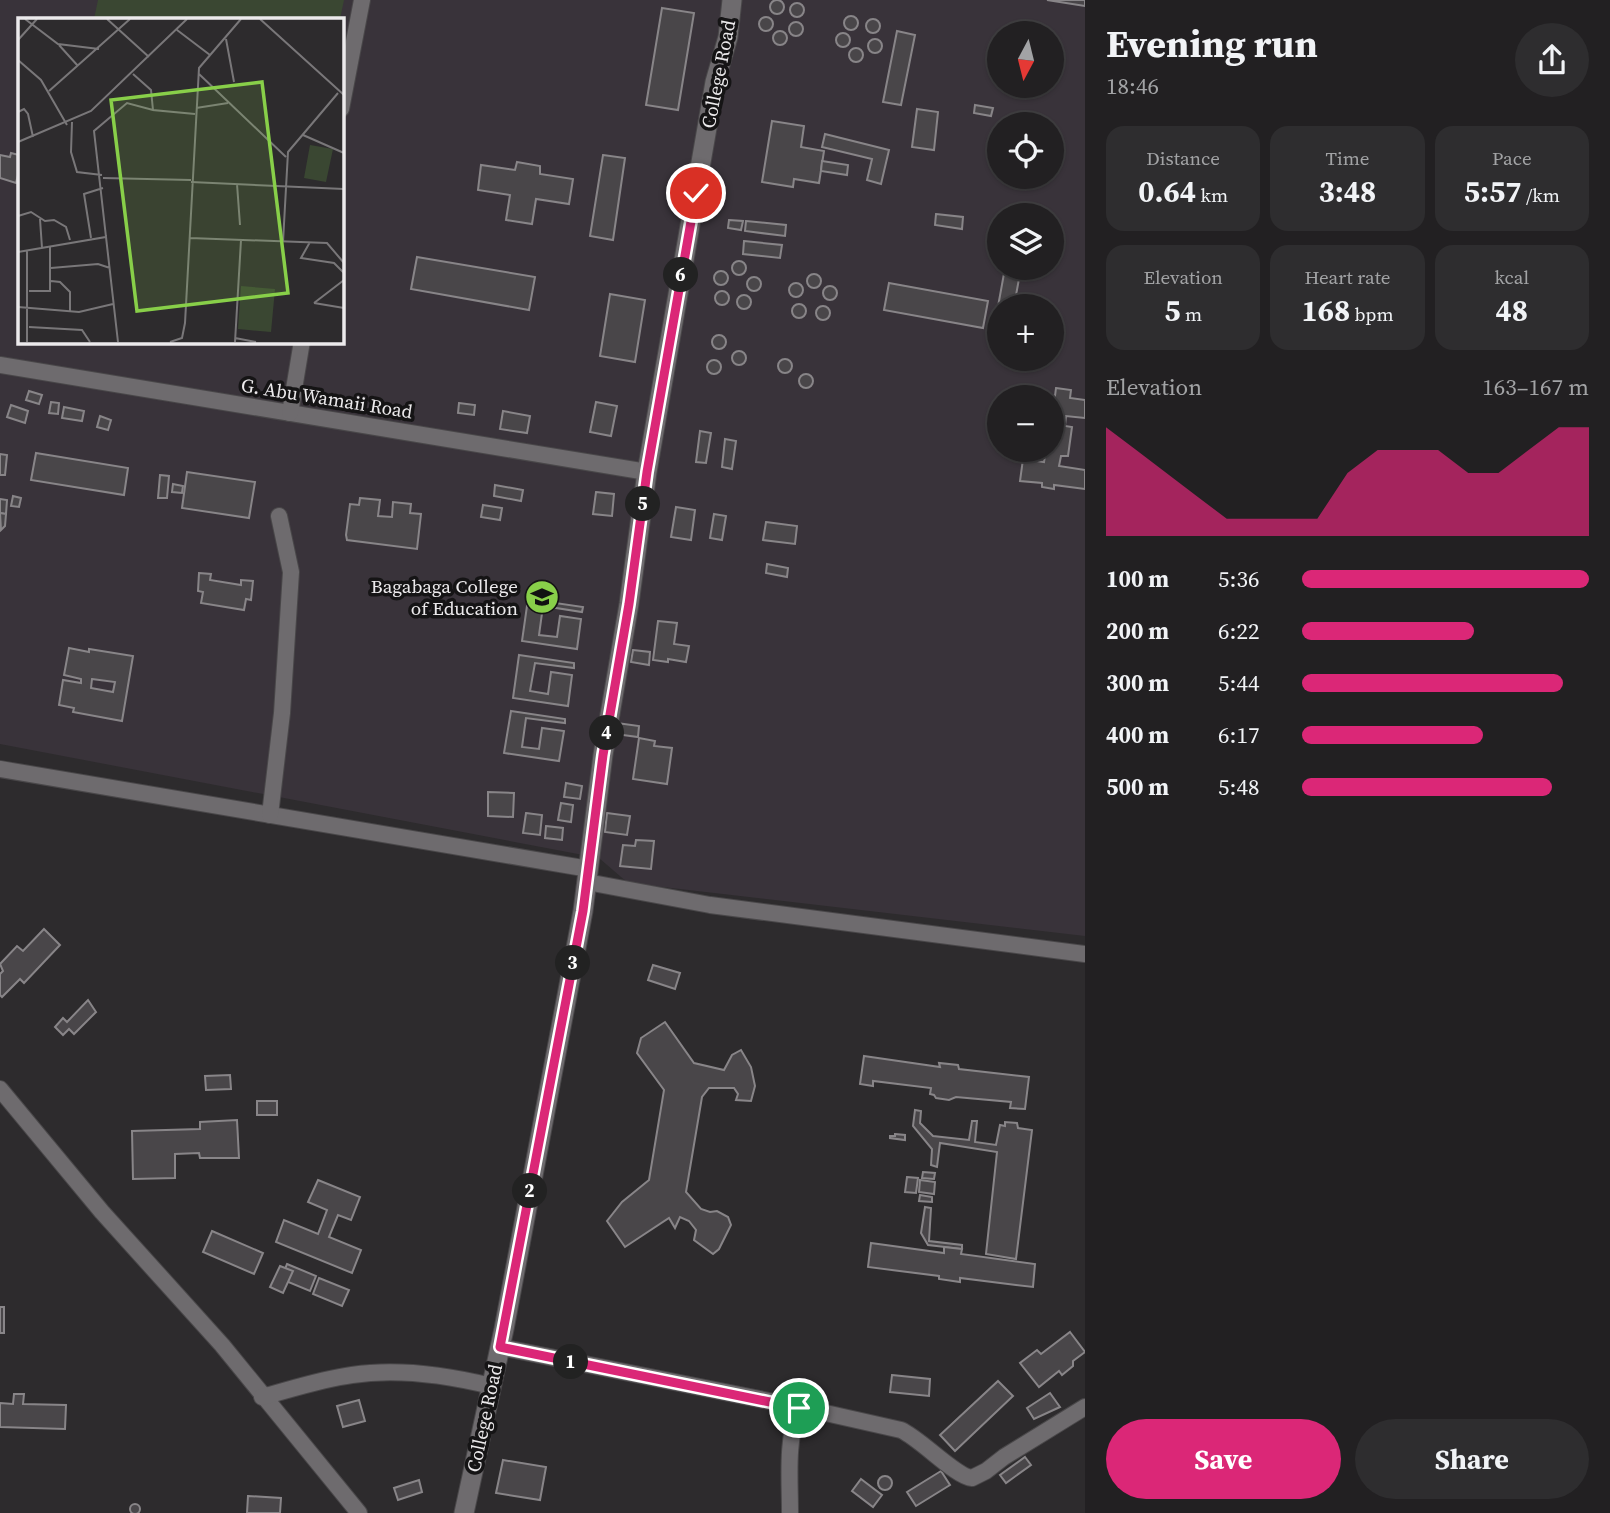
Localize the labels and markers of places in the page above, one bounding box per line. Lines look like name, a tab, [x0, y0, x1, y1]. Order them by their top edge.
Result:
pin	[666, 163, 726, 223]
pin: 6	[664, 258, 698, 292]
pin: 5	[626, 486, 660, 522]
place label: Bagabaga College of Education	[371, 573, 518, 621]
school or university icon: Bagabaga College of Education	[523, 578, 561, 616]
pin: 4	[590, 716, 624, 750]
pin: 3	[556, 946, 590, 981]
pin: 2	[512, 1174, 548, 1208]
pin: 1	[554, 1344, 588, 1380]
pin	[769, 1378, 829, 1438]

